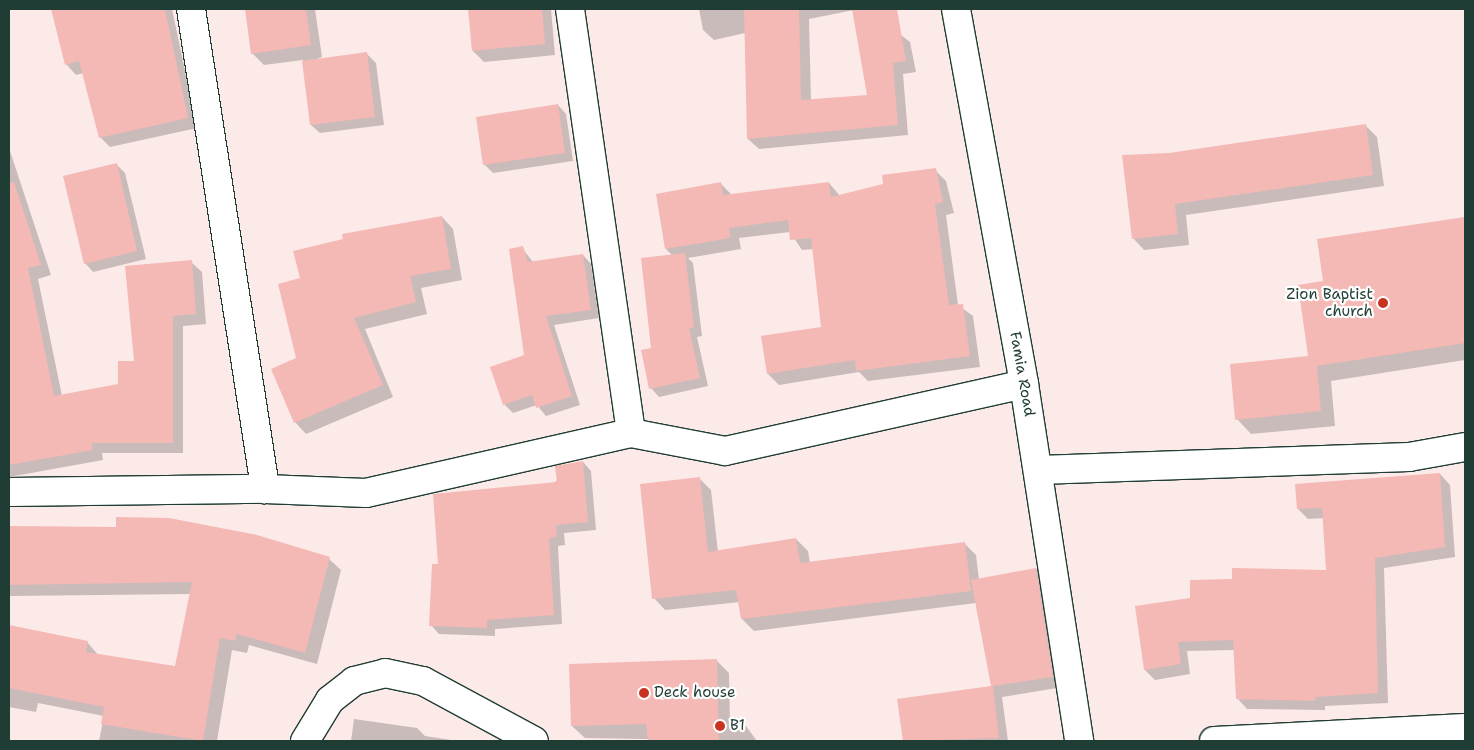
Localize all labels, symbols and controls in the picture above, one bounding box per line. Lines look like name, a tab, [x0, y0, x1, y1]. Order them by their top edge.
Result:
place label: Zion Baptist church	[1286, 285, 1373, 320]
marker: Zion Baptist church	[1377, 297, 1389, 309]
street label: Famia Road	[1006, 330, 1038, 418]
place label: Deck house	[654, 684, 735, 702]
marker: Deck house	[638, 687, 650, 699]
place label: B1	[730, 717, 745, 735]
marker: B1	[714, 720, 726, 732]

